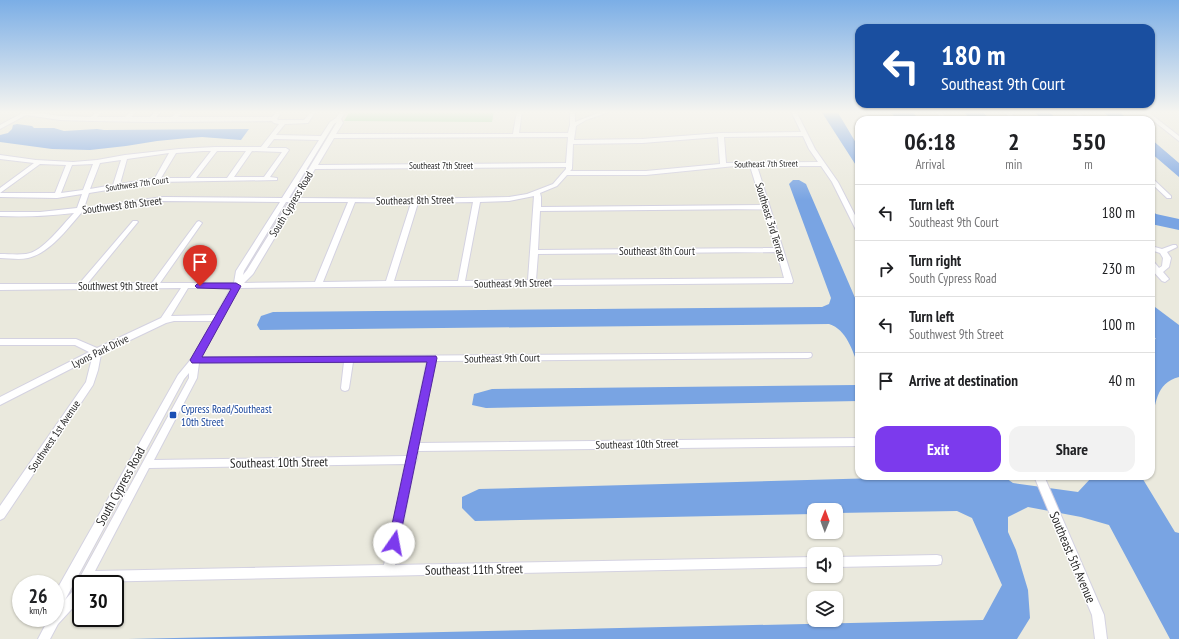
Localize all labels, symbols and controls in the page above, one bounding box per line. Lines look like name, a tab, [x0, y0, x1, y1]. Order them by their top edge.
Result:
text: 180 m	[941, 36, 1005, 73]
icon: left	[875, 40, 927, 92]
text: Southeast 9th Court	[941, 72, 1065, 95]
text: 06:18	[904, 126, 956, 157]
text: 2	[1008, 126, 1019, 157]
text: 550	[1071, 126, 1106, 157]
text: Arrival	[915, 156, 945, 173]
text: min	[1005, 156, 1022, 173]
text: m	[1084, 156, 1093, 173]
street label: Southeast 7th Street	[734, 157, 798, 170]
street label: Southeast 7th Street	[409, 160, 473, 171]
street label: South Cypress Road	[266, 168, 316, 239]
street label: Southwest 7th Court	[105, 174, 170, 193]
street label: Southeast 3rd Terrace	[752, 181, 790, 264]
street label: Southeast 8th Street	[376, 192, 454, 208]
street label: Southwest 8th Street	[81, 193, 163, 217]
text: Turn left	[909, 195, 954, 214]
icon: left	[875, 202, 897, 224]
text: 180 m	[1102, 203, 1135, 222]
text: Southeast 9th Court	[909, 214, 999, 231]
street label: Southeast 8th Court	[619, 244, 695, 258]
pin	[183, 245, 217, 286]
icon: arrive	[189, 251, 211, 273]
text: Turn right	[909, 251, 961, 270]
icon: right	[875, 258, 897, 280]
text: 230 m	[1102, 259, 1135, 278]
text: South Cypress Road	[909, 270, 997, 287]
street label: Southeast 9th Street	[474, 275, 552, 291]
street label: Southwest 9th Street	[78, 279, 158, 293]
text: Turn left	[909, 307, 954, 326]
icon: left	[875, 314, 897, 336]
text: 100 m	[1102, 315, 1135, 334]
text: Southwest 9th Street	[909, 326, 1004, 343]
street label: Lyons Park Drive	[69, 331, 131, 371]
street label: Southeast 9th Court	[464, 350, 540, 366]
icon: arrive	[875, 370, 897, 392]
text: Arrive at destination	[909, 371, 1018, 390]
text: 40 m	[1109, 371, 1135, 390]
street label: Southwest 1st Avenue	[25, 397, 83, 475]
place label: Cypress Road/Southeast 10th Street	[181, 402, 272, 429]
marker: Cypress Road/Southeast 10th Street	[168, 410, 178, 420]
button: Exit	[875, 426, 1001, 472]
button: Share	[1009, 426, 1135, 472]
street label: Southeast 10th Street	[595, 436, 679, 452]
street label: South Cypress Road	[92, 444, 149, 529]
street label: Southeast 10th Street	[230, 453, 329, 472]
north arrow	[807, 503, 843, 539]
map controls	[807, 503, 843, 627]
street label: Southeast 5th Avenue	[1046, 509, 1099, 606]
position arrow	[373, 522, 415, 564]
button: sound	[807, 547, 843, 583]
street label: Southeast 11th Street	[425, 560, 524, 579]
speed limit sign: 30	[72, 575, 124, 627]
text: 26	[28, 583, 48, 609]
button: layers	[807, 591, 843, 627]
text: km/h	[29, 604, 47, 617]

